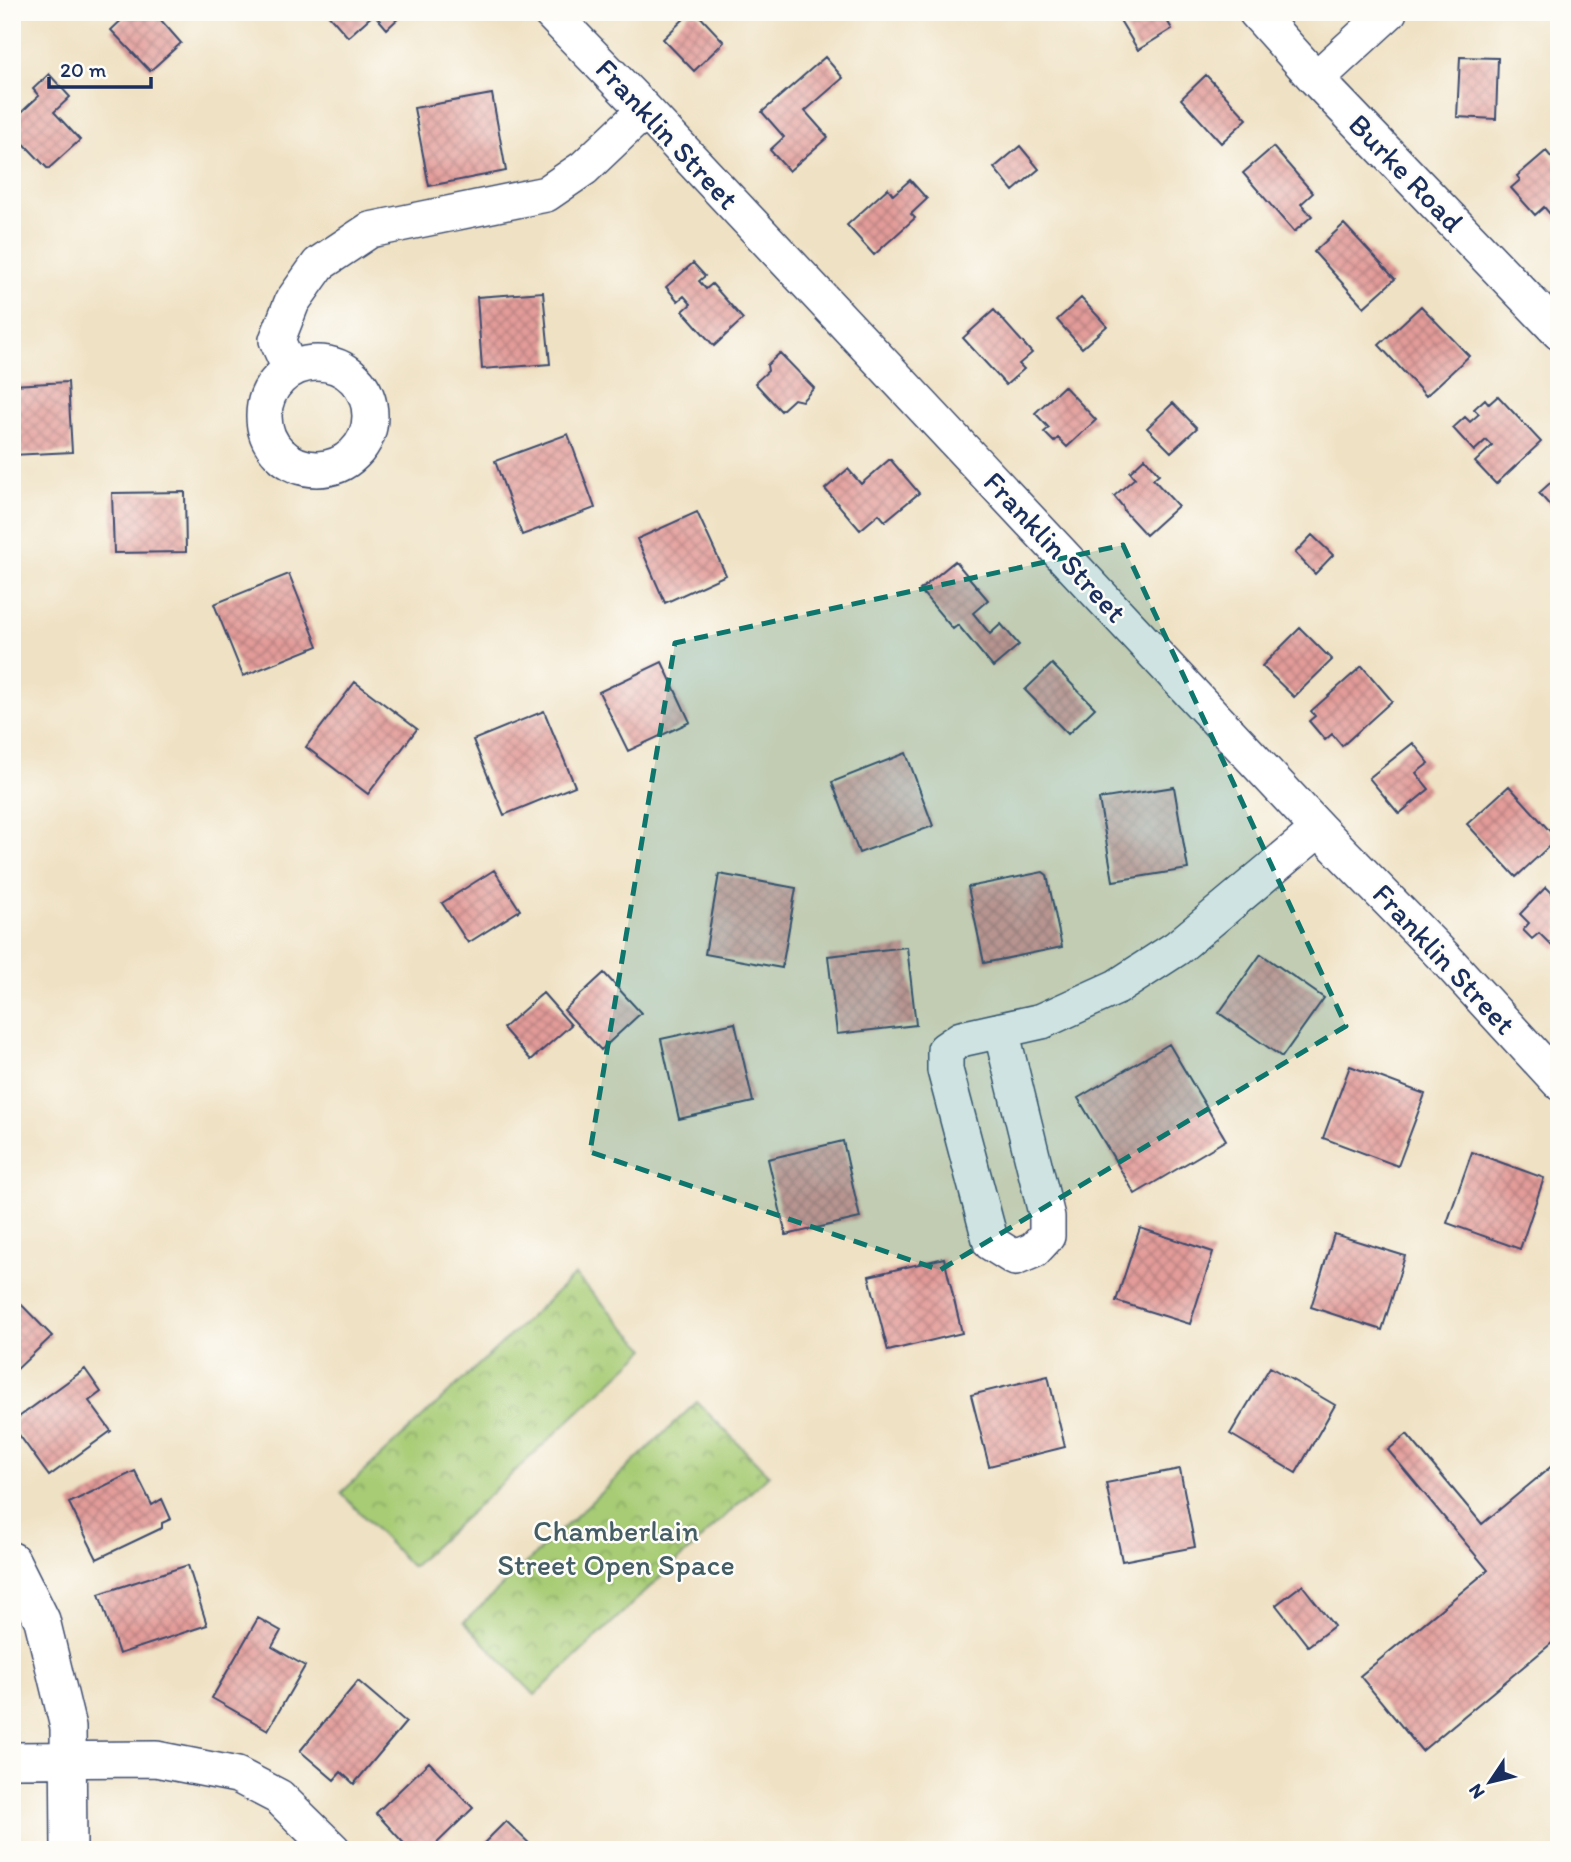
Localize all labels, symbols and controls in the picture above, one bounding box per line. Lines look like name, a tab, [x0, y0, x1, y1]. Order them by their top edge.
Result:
scale bar	[49, 46, 150, 90]
street label: Franklin Street	[588, 50, 747, 217]
text: 20 m	[60, 57, 107, 82]
street label: Burke Road	[1341, 106, 1472, 239]
street label: Franklin Street	[976, 463, 1135, 630]
street label: Franklin Street	[1365, 875, 1524, 1042]
park label: Chamberlain Street Open Space	[497, 1512, 735, 1583]
north arrow	[1456, 1746, 1526, 1816]
text: N	[1463, 1780, 1490, 1803]

